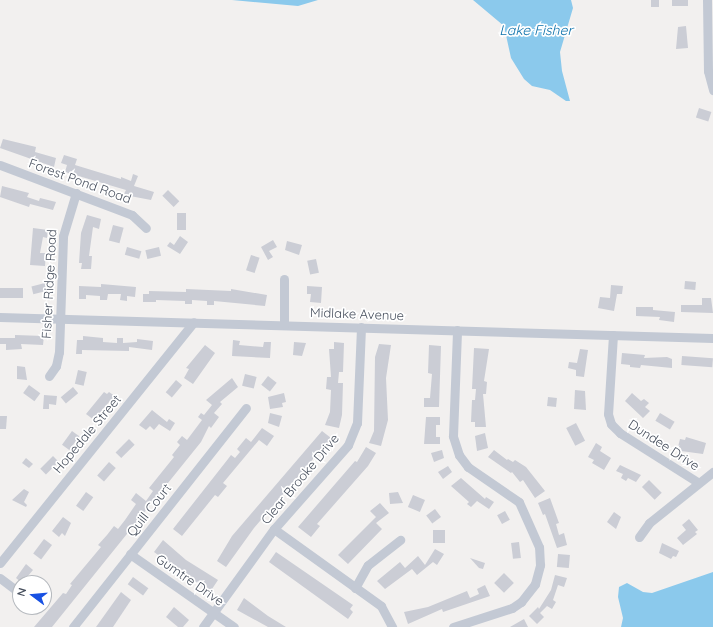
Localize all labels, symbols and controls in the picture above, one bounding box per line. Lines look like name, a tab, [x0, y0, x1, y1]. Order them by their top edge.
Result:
water label: Lake Fisher	[499, 22, 573, 38]
street label: Forest Pond Road	[27, 155, 133, 207]
street label: Fisher Ridge Road	[38, 229, 60, 339]
street label: Midlake Avenue	[310, 305, 404, 323]
street label: Hopedale Street	[50, 392, 124, 476]
street label: Dundee Drive	[626, 416, 702, 474]
street label: Clear Brooke Drive	[258, 431, 342, 527]
street label: Quill Court	[123, 480, 175, 540]
street label: Gumtre Drive	[153, 551, 227, 609]
north arrow	[12, 575, 52, 615]
text: N	[14, 586, 29, 598]

